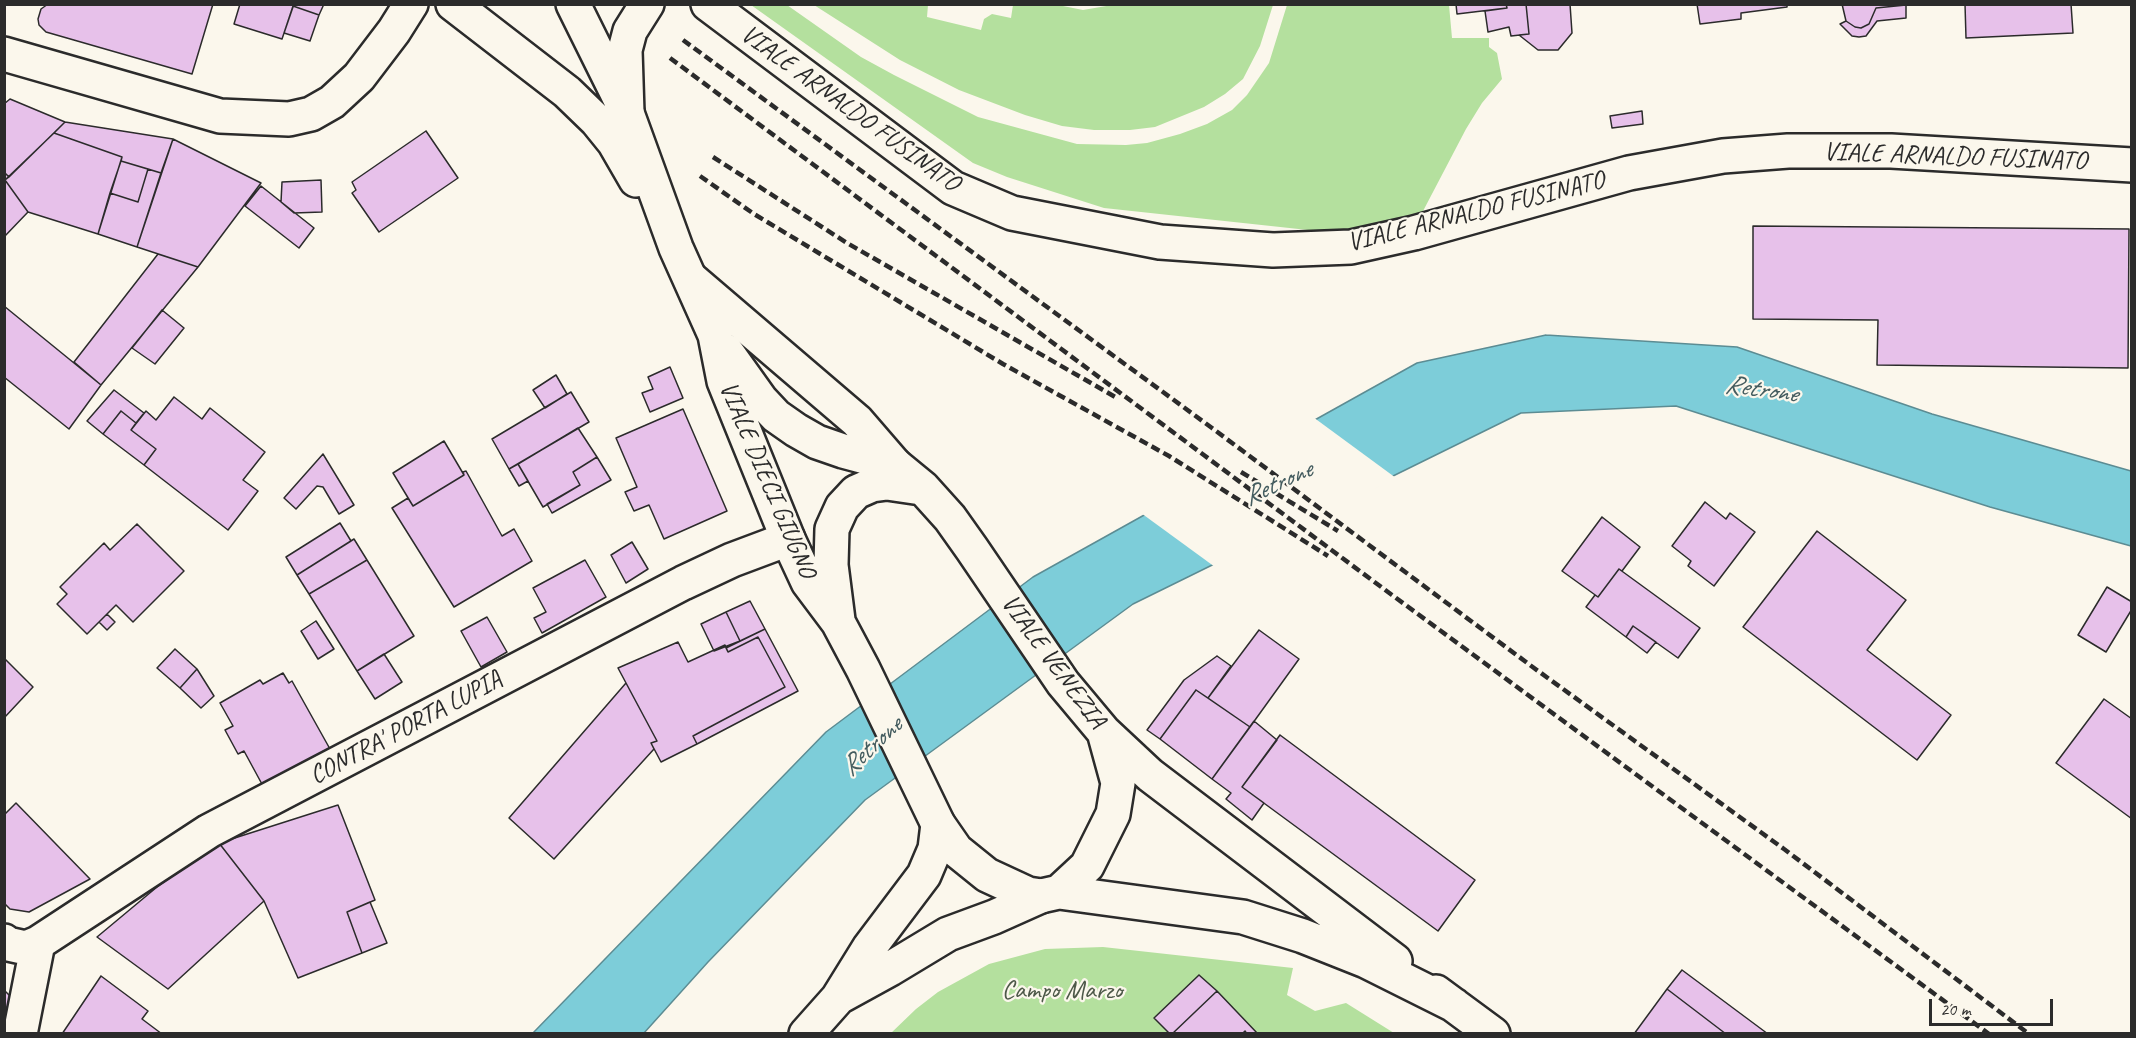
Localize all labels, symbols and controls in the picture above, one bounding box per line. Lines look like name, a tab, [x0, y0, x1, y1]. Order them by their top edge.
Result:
street label: VIALE ARNALDO FUSINATO	[734, 19, 966, 199]
street label: VIALE ARNALDO FUSINATO	[1823, 137, 2087, 177]
street label: VIALE ARNALDO FUSINATO	[1344, 165, 1608, 259]
water label: Retrone	[1723, 369, 1799, 411]
street label: VIALE DIECI GIUGNO	[712, 377, 822, 583]
water label: Retrone	[1238, 454, 1318, 514]
street label: VIALE VENEZIA	[994, 589, 1112, 735]
street label: CONTRA' PORTA LUPIA	[305, 664, 507, 792]
water label: Retrone	[835, 711, 909, 783]
park label: Campo Marzo	[1002, 975, 1122, 1007]
scale bar	[1932, 987, 2056, 1025]
text: 20 m	[1940, 998, 1971, 1020]

